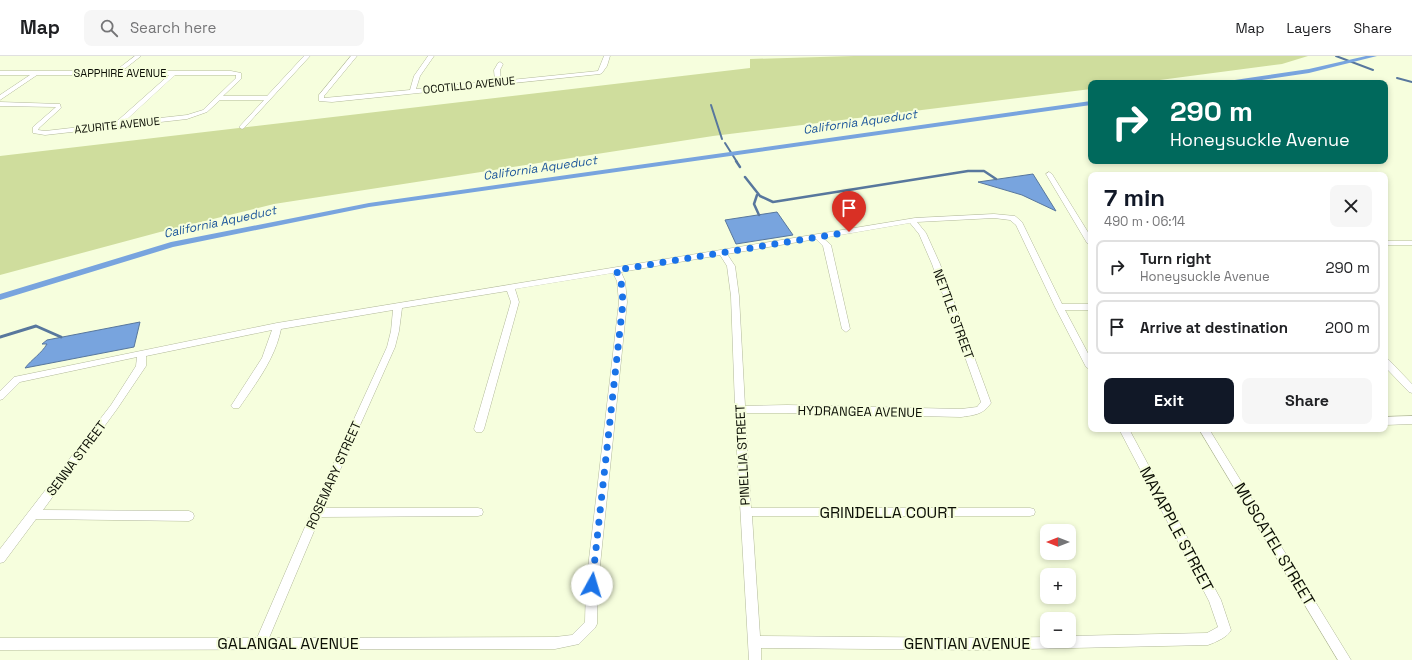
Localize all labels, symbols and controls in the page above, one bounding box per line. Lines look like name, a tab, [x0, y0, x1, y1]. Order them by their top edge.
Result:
search box	[84, 10, 364, 46]
text: Map	[20, 15, 60, 40]
icon: search	[98, 17, 120, 39]
text: Search here	[130, 18, 216, 37]
text: Map	[1235, 19, 1265, 37]
text: Layers	[1287, 19, 1331, 37]
text: Share	[1353, 19, 1392, 37]
street label: SAPPHIRE AVENUE	[74, 66, 166, 80]
street label: OCOTILLO AVENUE	[422, 73, 516, 97]
text: 290 m	[1170, 93, 1253, 129]
icon: right	[1104, 96, 1156, 148]
water label: California Aqueduct	[802, 106, 919, 138]
street label: AZURITE AVENUE	[74, 114, 160, 136]
text: Honeysuckle Avenue	[1170, 128, 1350, 151]
water label: California Aqueduct	[482, 152, 599, 184]
text: 7 min	[1104, 182, 1165, 213]
button: close	[1330, 185, 1372, 227]
pin	[832, 191, 866, 232]
icon: arrive	[838, 197, 860, 219]
water label: California Aqueduct	[162, 202, 279, 242]
text: 490 m · 06:14	[1104, 213, 1185, 230]
text: Turn right	[1140, 249, 1211, 268]
icon: right	[1106, 256, 1128, 278]
text: 290 m	[1325, 258, 1370, 277]
street label: NETTLE STREET	[929, 267, 978, 362]
text: Honeysuckle Avenue	[1140, 268, 1270, 285]
icon: arrive	[1106, 316, 1128, 338]
text: Arrive at destination	[1140, 318, 1288, 337]
text: 200 m	[1325, 318, 1370, 337]
button: Exit	[1104, 378, 1234, 424]
button: Share	[1242, 378, 1372, 424]
street label: HYDRANGEA AVENUE	[798, 402, 922, 421]
street label: PINELLIA STREET	[731, 404, 754, 506]
street label: SENNA STREET	[43, 417, 110, 499]
street label: ROSEMARY STREET	[302, 418, 365, 532]
street label: MAYAPPLE STREET	[1135, 463, 1218, 595]
street label: MUSCATEL STREET	[1229, 479, 1320, 610]
street label: GRINDELLA COURT	[819, 502, 957, 523]
north arrow	[1040, 524, 1076, 560]
map controls	[1040, 524, 1076, 648]
position arrow	[571, 564, 613, 606]
button: +	[1040, 568, 1076, 604]
button: −	[1040, 612, 1076, 648]
street label: GALANGAL AVENUE	[217, 633, 359, 654]
street label: GENTIAN AVENUE	[904, 633, 1030, 654]

